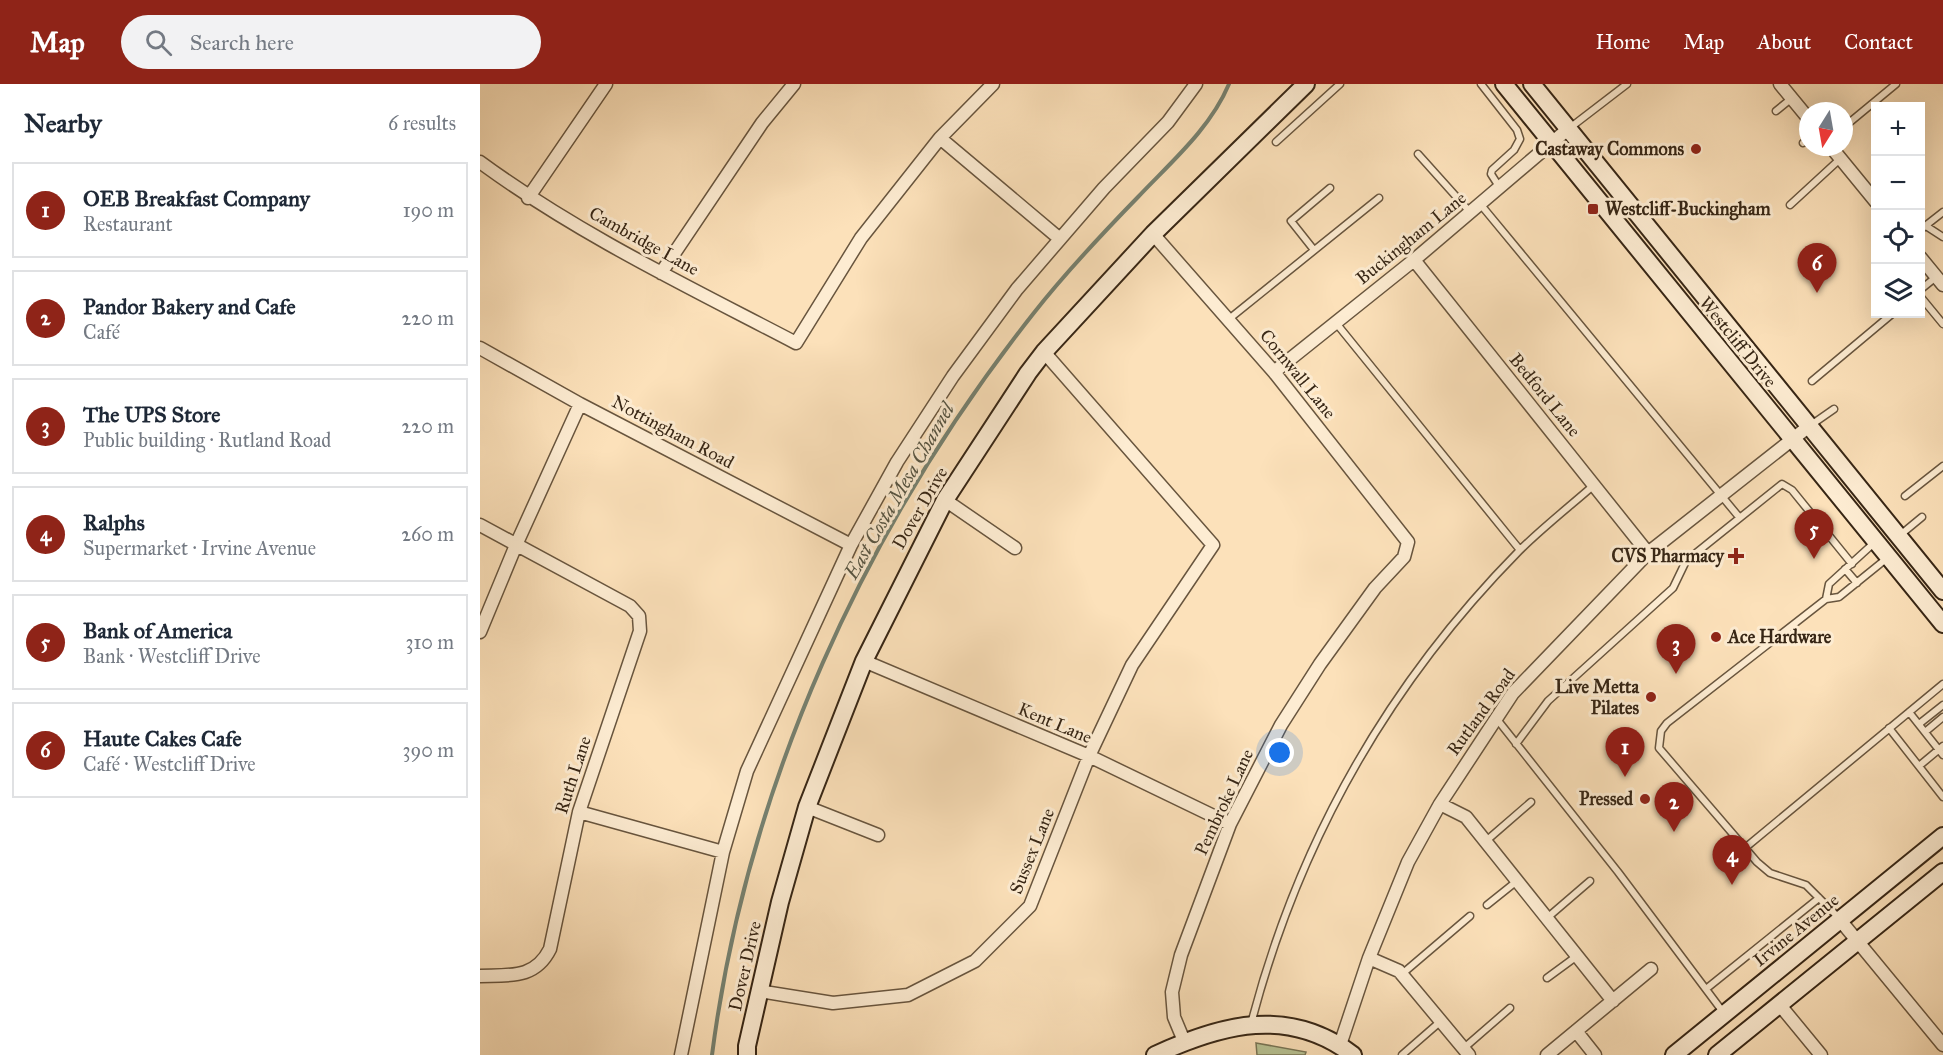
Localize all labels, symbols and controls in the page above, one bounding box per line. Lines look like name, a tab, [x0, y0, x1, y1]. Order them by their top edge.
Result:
search box	[121, 15, 541, 69]
text: Map	[30, 25, 85, 60]
icon: search	[142, 26, 175, 59]
text: Search here	[190, 29, 294, 56]
text: Home	[1595, 29, 1650, 55]
text: Map	[1683, 29, 1724, 55]
text: About	[1757, 29, 1811, 55]
text: Contact	[1844, 29, 1913, 55]
north arrow	[1799, 102, 1853, 156]
map controls	[1871, 102, 1925, 318]
button: +	[1871, 102, 1925, 156]
text: Nearby	[24, 107, 102, 139]
text: 6 results	[388, 111, 456, 135]
place label: Castaway Commons	[1535, 138, 1684, 161]
marker: Castaway Commons	[1689, 142, 1703, 156]
button: −	[1871, 156, 1925, 210]
text: OEB Breakfast Company	[83, 185, 310, 212]
street label: Buckingham Lane	[1352, 187, 1471, 290]
text: 1	[42, 198, 49, 222]
text: 190 m	[403, 198, 454, 222]
place label: Westcliff-Buckingham	[1605, 198, 1771, 221]
street label: Cambridge Lane	[585, 202, 703, 281]
marker: Westcliff-Buckingham	[1586, 202, 1600, 216]
button: locate	[1871, 210, 1925, 264]
text: Restaurant	[83, 212, 173, 236]
pin: 6	[1798, 244, 1836, 293]
button: layers	[1871, 264, 1925, 318]
street label: Westcliff Drive	[1695, 292, 1781, 392]
text: Pandor Bakery and Cafe	[83, 293, 296, 320]
text: 2	[41, 306, 50, 330]
text: 220 m	[402, 306, 454, 330]
text: Café	[83, 320, 120, 344]
street label: Cornwall Lane	[1255, 325, 1341, 423]
street label: Bedford Lane	[1505, 349, 1585, 441]
street label: Nottingham Road	[608, 391, 738, 474]
water label: East Costa Mesa Channel	[838, 397, 960, 584]
text: The UPS Store	[83, 401, 220, 428]
text: 3	[42, 414, 50, 438]
text: 220 m	[402, 414, 454, 438]
text: Public building · Rutland Road	[83, 428, 331, 452]
street label: Dover Drive	[888, 463, 952, 553]
text: Ralphs	[83, 509, 145, 536]
pin: 5	[1794, 510, 1834, 559]
text: 4	[40, 522, 51, 546]
text: 260 m	[401, 522, 454, 546]
text: Supermarket · Irvine Avenue	[83, 536, 316, 560]
place label: CVS Pharmacy	[1612, 545, 1726, 568]
marker: CVS Pharmacy	[1729, 549, 1743, 563]
text: Bank of America	[83, 617, 232, 644]
pin: 3	[1656, 624, 1696, 674]
place label: Ace Hardware	[1727, 626, 1832, 648]
text: 5	[41, 630, 50, 654]
text: 310 m	[405, 630, 454, 654]
marker: Ace Hardware	[1709, 630, 1723, 644]
text: Bank · Westcliff Drive	[83, 644, 260, 668]
street label: Rutland Road	[1442, 664, 1520, 760]
place label: Live Metta Pilates	[1555, 676, 1639, 719]
marker: Live Metta Pilates	[1644, 690, 1658, 704]
street label: Kent Lane	[1015, 698, 1095, 748]
text: Haute Cakes Cafe	[83, 725, 242, 752]
pin: 1	[1606, 728, 1644, 777]
street label: Ruth Lane	[550, 733, 596, 817]
text: 6	[40, 738, 51, 762]
text: 390 m	[403, 738, 454, 762]
your location	[1265, 738, 1294, 767]
street label: Pembroke Lane	[1190, 745, 1258, 859]
text: Café · Westcliff Drive	[83, 752, 256, 776]
pin: 2	[1654, 782, 1694, 832]
place label: Pressed	[1579, 788, 1634, 810]
marker: Pressed	[1638, 792, 1652, 806]
street label: Sussex Lane	[1005, 805, 1059, 897]
pin: 4	[1712, 836, 1752, 885]
street label: Irvine Avenue	[1749, 889, 1843, 971]
street label: Dover Drive	[724, 919, 766, 1013]

